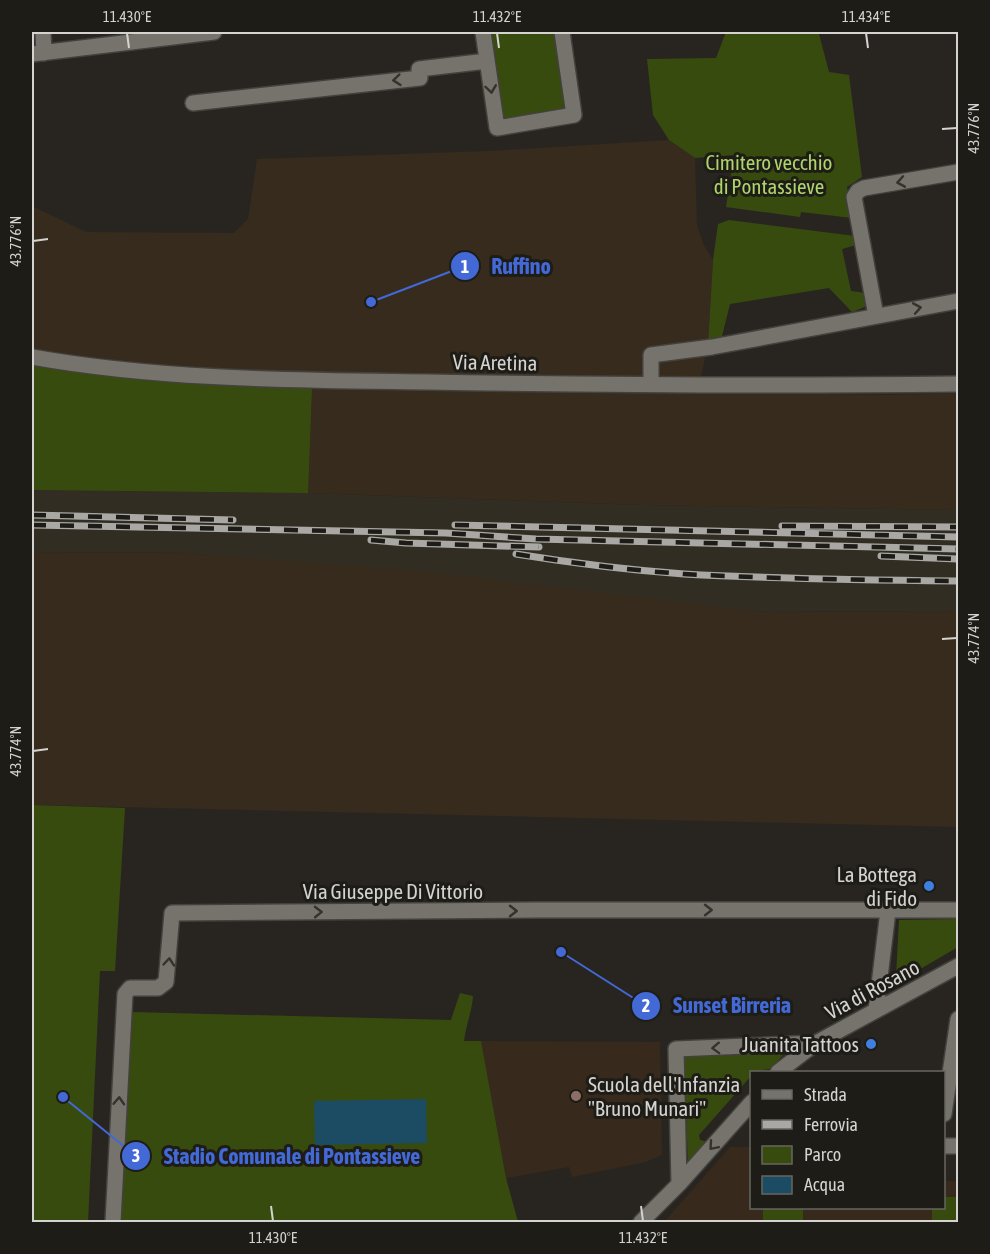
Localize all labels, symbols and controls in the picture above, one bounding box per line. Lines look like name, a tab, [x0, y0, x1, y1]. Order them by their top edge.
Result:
text: 11.430°E	[103, 8, 152, 25]
text: 11.432°E	[473, 8, 522, 25]
text: 11.434°E	[842, 8, 891, 25]
one-way arrow	[392, 74, 401, 86]
one-way arrow	[485, 85, 497, 94]
text: 43.776°N	[965, 103, 982, 153]
park label: Cimitero vecchio di Pontassieve	[706, 150, 832, 198]
one-way arrow	[896, 175, 905, 187]
text: 43.776°N	[7, 216, 24, 266]
callout: Ruffino	[450, 246, 563, 286]
text: Ruffino	[491, 253, 551, 279]
text: 1	[461, 256, 469, 277]
one-way arrow	[912, 302, 922, 315]
street label: Via Aretina	[452, 349, 538, 375]
text: 43.774°N	[965, 613, 982, 663]
text: 43.774°N	[7, 726, 24, 776]
place label: La Bottega di Fido	[837, 862, 917, 910]
street label: Via Giuseppe Di Vittorio	[303, 879, 483, 903]
marker: La Bottega di Fido	[922, 879, 936, 893]
one-way arrow	[704, 904, 713, 916]
one-way arrow	[509, 905, 518, 917]
one-way arrow	[314, 906, 323, 918]
street label: Via di Rosano	[821, 954, 923, 1024]
one-way arrow	[162, 958, 175, 967]
callout: Sunset Birreria	[631, 986, 803, 1026]
text: Sunset Birreria	[673, 992, 791, 1018]
text: 2	[642, 995, 650, 1016]
place label: Juanita Tattoos	[742, 1032, 859, 1056]
marker: Juanita Tattoos	[864, 1037, 878, 1051]
one-way arrow	[711, 1041, 720, 1054]
legend	[750, 1071, 945, 1209]
place label: Scuola dell'Infanzia "Bruno Munari"	[588, 1072, 740, 1120]
text: Strada	[804, 1084, 847, 1105]
marker: Scuola dell'Infanzia "Bruno Munari"	[569, 1089, 583, 1103]
one-way arrow	[112, 1097, 125, 1106]
text: Ferrovia	[804, 1114, 858, 1135]
callout: Stadio Comunale di Pontassieve	[121, 1136, 432, 1176]
one-way arrow	[709, 1139, 720, 1150]
text: Stadio Comunale di Pontassieve	[164, 1143, 420, 1169]
text: Parco	[804, 1144, 841, 1165]
text: 3	[132, 1145, 140, 1166]
text: Acqua	[804, 1174, 845, 1195]
text: 11.430°E	[249, 1229, 298, 1246]
text: 11.432°E	[619, 1229, 668, 1246]

